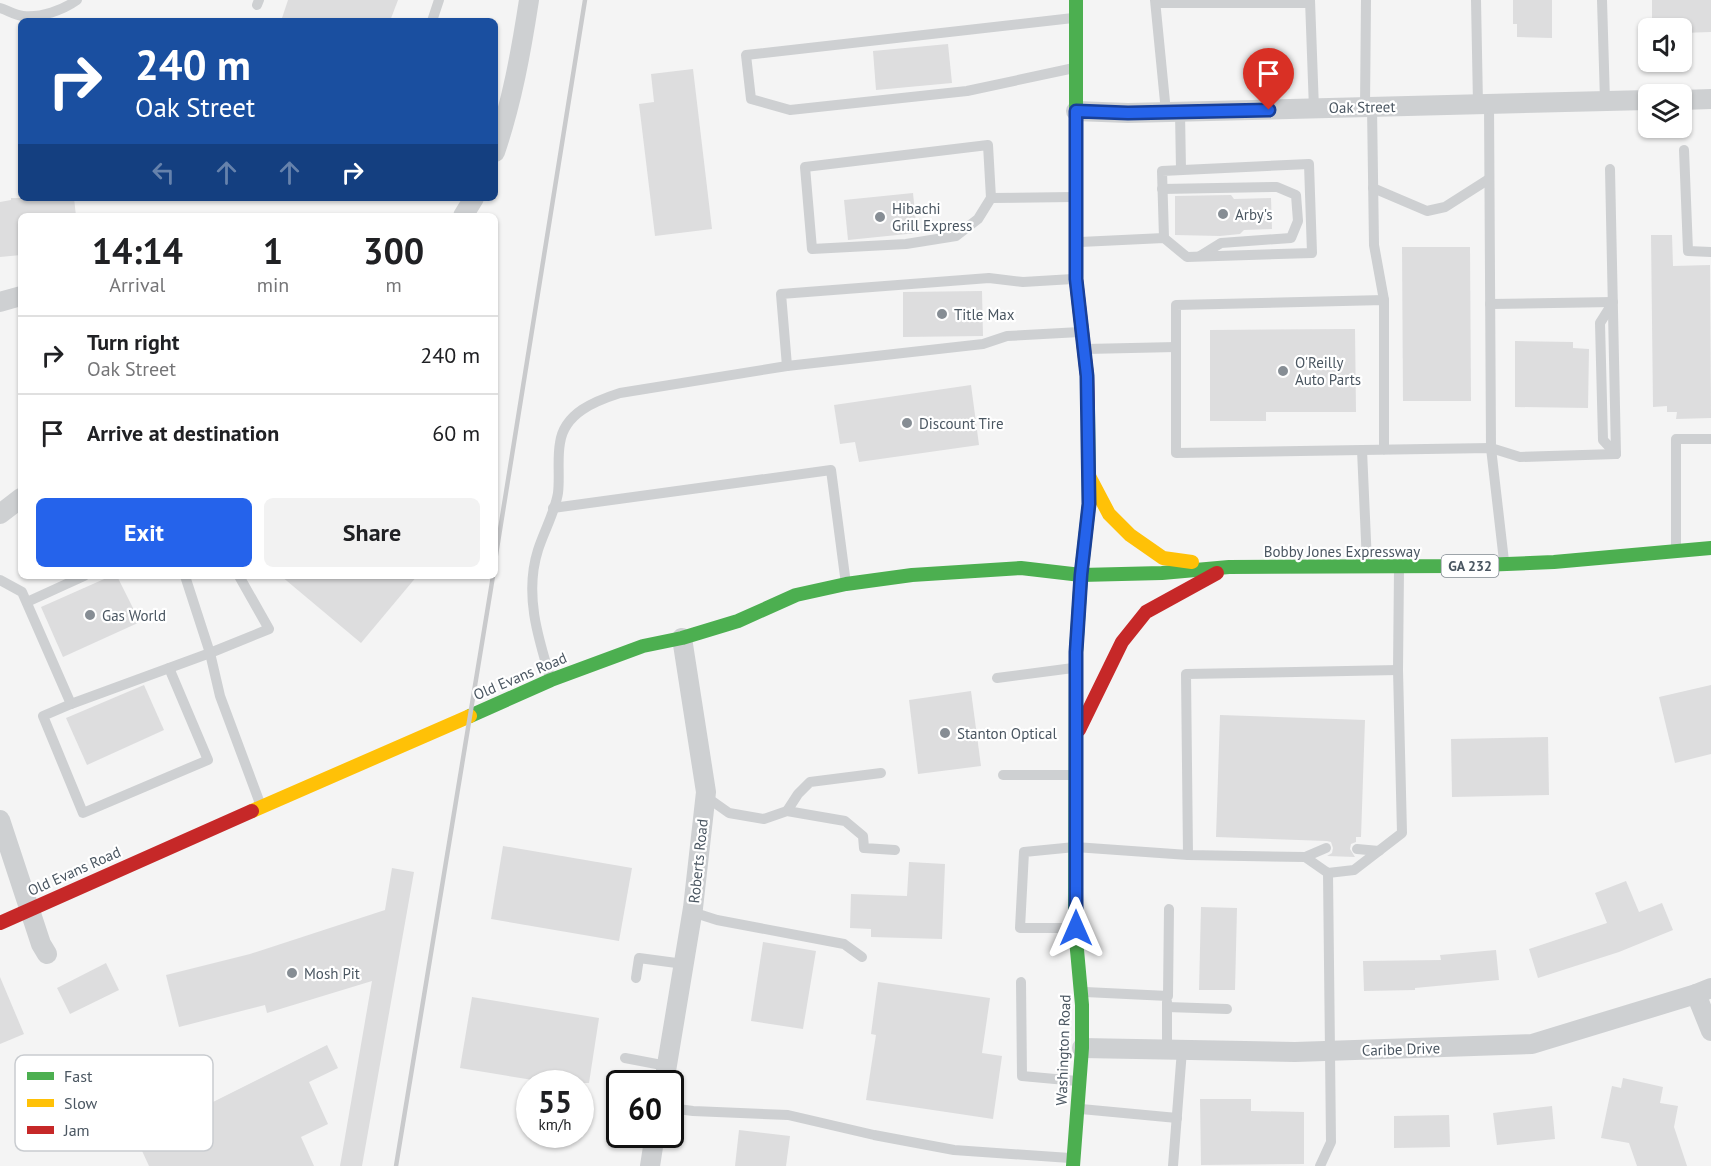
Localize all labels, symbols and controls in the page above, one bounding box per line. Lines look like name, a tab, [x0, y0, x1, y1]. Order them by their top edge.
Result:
map controls	[1638, 18, 1692, 138]
button: sound	[1638, 18, 1692, 72]
text: 240 m	[135, 37, 251, 92]
icon: right	[36, 42, 114, 120]
pin	[1243, 48, 1294, 110]
icon: arrive	[1252, 57, 1285, 90]
button: layers	[1638, 84, 1692, 138]
text: Oak Street	[135, 90, 255, 124]
street label: Oak Street	[1328, 97, 1396, 117]
icon: left	[147, 156, 180, 189]
icon: ahead	[210, 156, 243, 189]
icon: ahead	[273, 156, 306, 189]
icon: right	[336, 156, 369, 189]
place label: Hibachi Grill Express	[892, 199, 972, 235]
place label: Arby's	[1235, 205, 1272, 224]
marker: Arby's	[1216, 207, 1230, 221]
marker: Hibachi Grill Express	[873, 210, 887, 224]
text: 14:14	[92, 227, 183, 274]
text: 1	[263, 227, 283, 274]
text: 300	[363, 227, 424, 274]
text: Arrival	[109, 272, 165, 298]
text: min	[257, 272, 289, 298]
text: m	[386, 272, 402, 298]
place label: Title Max	[954, 305, 1015, 324]
marker: Title Max	[935, 307, 949, 321]
text: Turn right	[87, 328, 179, 356]
icon: right	[36, 339, 69, 372]
text: 240 m	[420, 341, 480, 369]
place label: O'Reilly Auto Parts	[1295, 353, 1361, 389]
text: Oak Street	[87, 356, 176, 382]
marker: O'Reilly Auto Parts	[1276, 364, 1290, 378]
place label: Discount Tire	[919, 414, 1004, 433]
marker: Discount Tire	[900, 416, 914, 430]
icon: arrive	[36, 417, 69, 450]
text: Arrive at destination	[87, 419, 279, 447]
text: 60 m	[432, 419, 480, 447]
button: Exit	[36, 498, 252, 567]
button: Share	[264, 498, 480, 567]
street label: Bobby Jones Expressway	[1264, 542, 1420, 561]
road number: GA 232	[1442, 555, 1498, 577]
place label: Gas World	[102, 606, 166, 625]
marker: Gas World	[83, 608, 97, 622]
street label: Old Evans Road	[470, 648, 570, 704]
place label: Stanton Optical	[957, 724, 1058, 743]
marker: Stanton Optical	[938, 726, 952, 740]
street label: Roberts Road	[684, 818, 712, 904]
street label: Old Evans Road	[25, 842, 123, 900]
position arrow	[1044, 896, 1108, 960]
place label: Mosh Pit	[304, 964, 360, 983]
marker: Mosh Pit	[285, 966, 299, 980]
street label: Washington Road	[1052, 994, 1074, 1106]
street label: Caribe Drive	[1362, 1038, 1440, 1060]
legend	[15, 1055, 213, 1151]
text: Fast	[64, 1066, 93, 1086]
speed limit sign: 60	[606, 1070, 684, 1148]
text: 55	[538, 1082, 572, 1121]
text: Slow	[64, 1093, 98, 1113]
text: km/h	[539, 1115, 571, 1134]
text: Jam	[63, 1120, 90, 1140]

